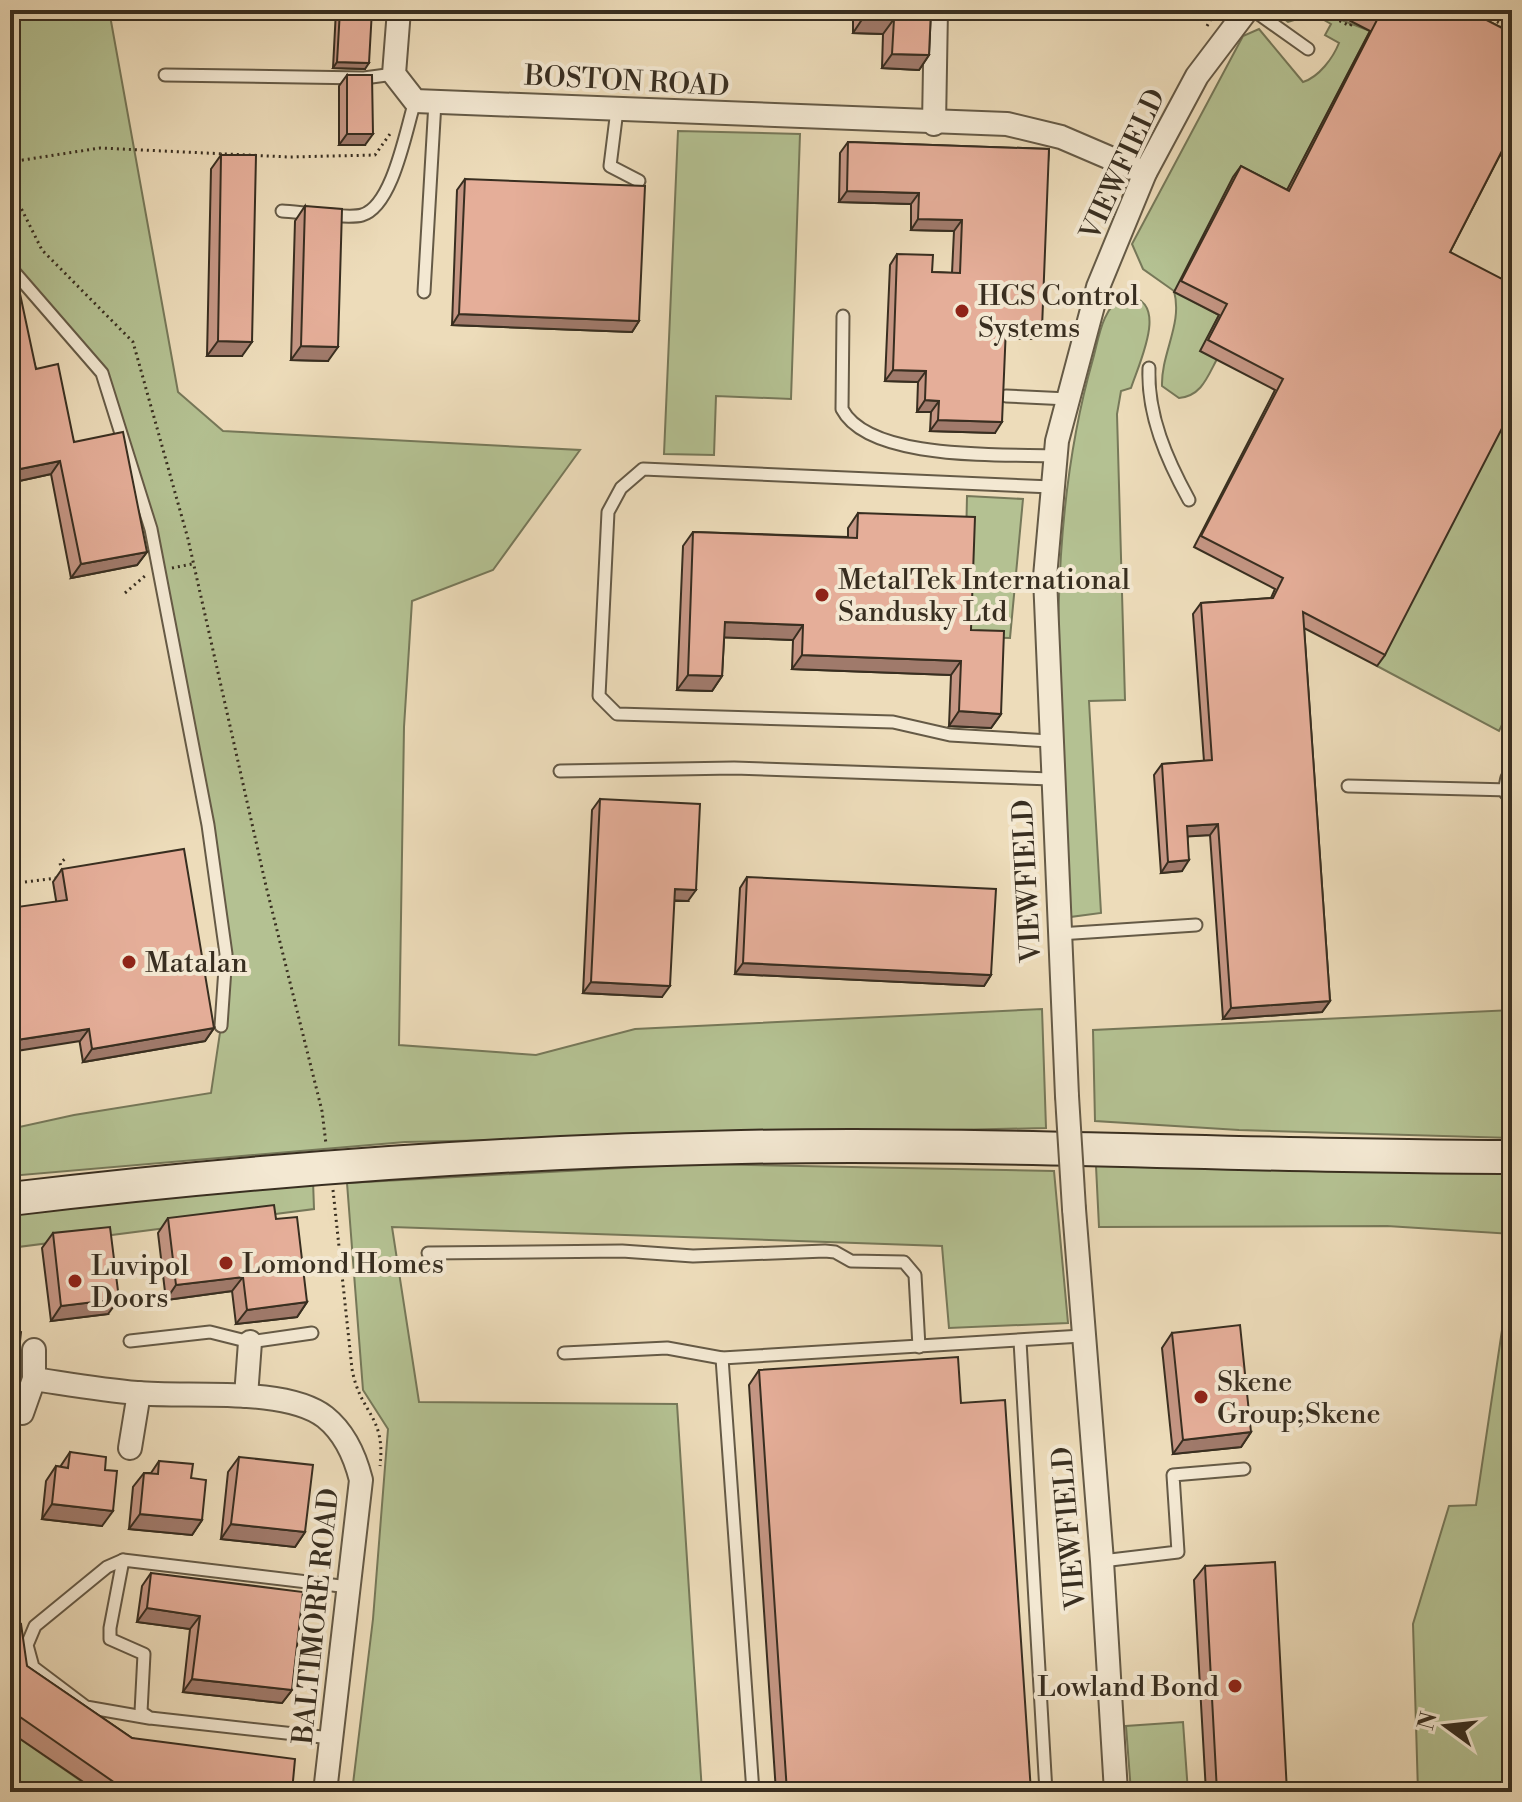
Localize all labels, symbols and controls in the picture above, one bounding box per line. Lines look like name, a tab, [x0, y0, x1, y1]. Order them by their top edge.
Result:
street label: BOSTON ROAD	[522, 59, 730, 104]
street label: VIEWFIELD	[1073, 83, 1174, 247]
place label: HCS Control Systems	[978, 279, 1139, 346]
marker: HCS Control Systems	[953, 302, 971, 320]
place label: MetalTek International Sandusky Ltd	[838, 563, 1130, 630]
marker: MetalTek International Sandusky Ltd	[813, 586, 831, 604]
street label: VIEWFIELD	[1006, 798, 1049, 964]
place label: Matalan	[145, 946, 248, 981]
marker: Matalan	[120, 953, 138, 971]
place label: Lomond Homes	[242, 1247, 444, 1282]
place label: Luvipol Doors	[91, 1249, 189, 1316]
marker: Lomond Homes	[217, 1254, 235, 1272]
marker: Luvipol Doors	[66, 1272, 84, 1290]
place label: Skene Group;Skene	[1217, 1365, 1381, 1432]
marker: Skene Group;Skene	[1192, 1388, 1210, 1406]
street label: VIEWFIELD	[1045, 1445, 1094, 1612]
street label: BALTIMORE ROAD	[286, 1486, 347, 1747]
place label: Lowland Bond	[1037, 1670, 1219, 1705]
marker: Lowland Bond	[1226, 1677, 1244, 1695]
north arrow	[1406, 1686, 1486, 1766]
text: N	[1413, 1709, 1444, 1733]

